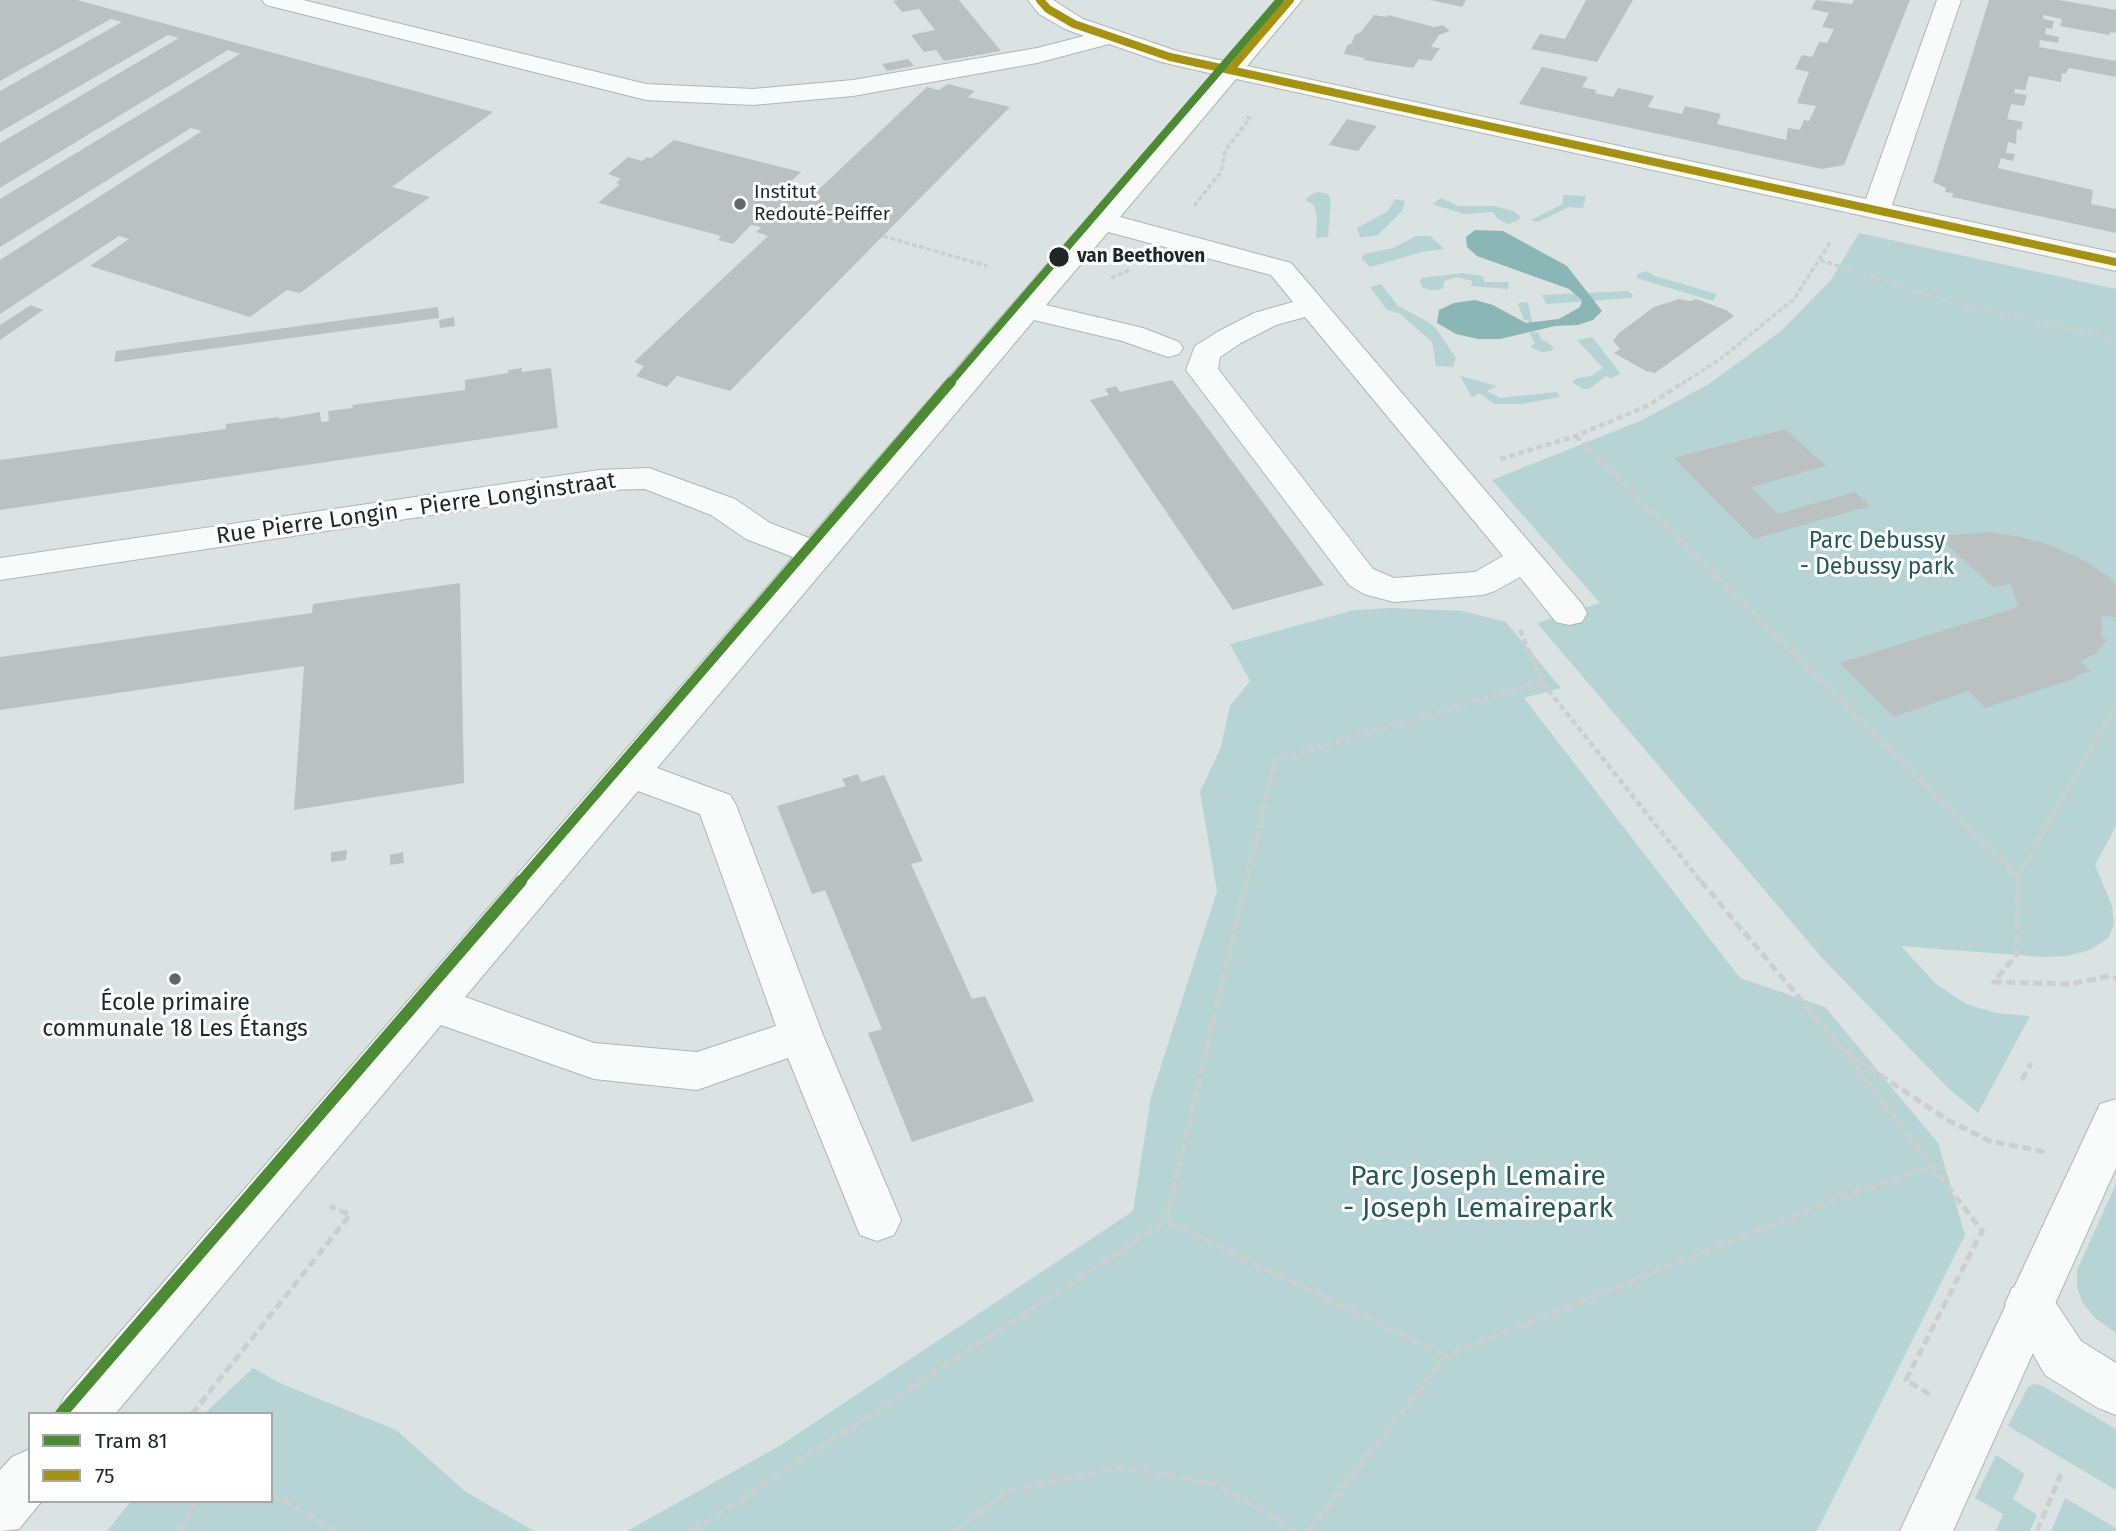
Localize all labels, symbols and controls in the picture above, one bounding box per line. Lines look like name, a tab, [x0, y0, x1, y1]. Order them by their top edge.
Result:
place label: Institut Redouté-Peiffer	[754, 182, 890, 226]
marker: Institut Redouté-Peiffer	[732, 196, 748, 212]
marker: van Beethoven	[1047, 245, 1071, 269]
place label: van Beethoven	[1077, 246, 1205, 268]
street label: Rue Pierre Longin - Pierre Longinstraat	[214, 467, 618, 551]
park label: Parc Debussy - Debussy park	[1800, 528, 1954, 582]
marker: École primaire communale 18 Les Étangs	[167, 971, 183, 987]
place label: École primaire communale 18 Les Étangs	[42, 990, 308, 1044]
park label: Parc Joseph Lemaire - Joseph Lemairepark	[1343, 1160, 1613, 1226]
legend	[28, 1412, 273, 1503]
text: Tram 81	[95, 1428, 168, 1454]
text: 75	[95, 1463, 115, 1489]

